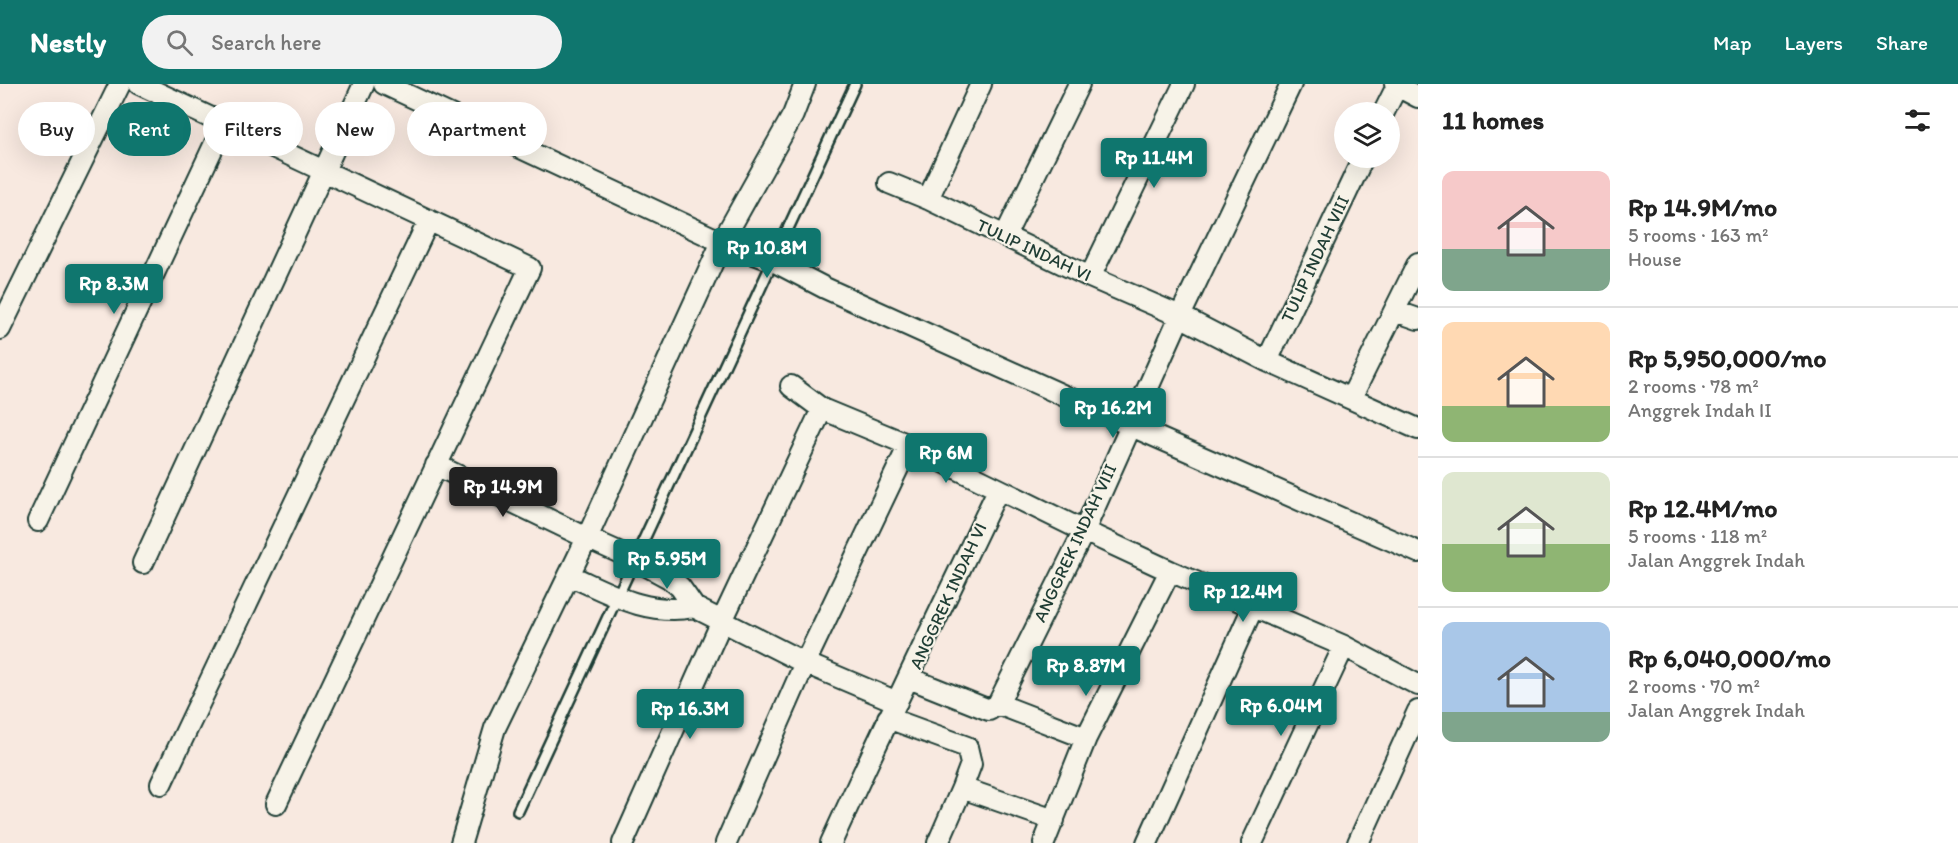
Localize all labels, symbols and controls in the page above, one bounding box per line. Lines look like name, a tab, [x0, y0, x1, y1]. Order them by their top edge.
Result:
search box	[142, 15, 562, 69]
text: Nestly	[30, 25, 106, 59]
icon: search	[163, 26, 196, 59]
text: Search here	[211, 29, 322, 56]
text: Map	[1713, 30, 1752, 55]
text: Layers	[1785, 30, 1843, 55]
text: Share	[1876, 30, 1928, 55]
chip: Buy	[18, 102, 95, 156]
chip: Rent	[107, 102, 191, 156]
chip: Filters	[203, 102, 303, 156]
chip: New	[315, 102, 395, 156]
chip: Apartment	[407, 102, 547, 156]
map controls	[1334, 102, 1400, 168]
button: layers	[1334, 102, 1400, 168]
text: 11 homes	[1442, 104, 1544, 136]
icon: filters	[1901, 104, 1934, 137]
pin: Rp 11.4M	[1092, 138, 1216, 189]
text: Rp 11.4M	[1115, 145, 1193, 169]
text: Rp 14.9M/mo	[1628, 191, 1777, 223]
street label: TULIP INDAH VIII	[1276, 192, 1354, 326]
icon: home	[1490, 195, 1562, 267]
street label: TULIP INDAH VI	[973, 214, 1095, 286]
text: 5 rooms · 163 m²	[1628, 223, 1769, 247]
pin: Rp 10.8M	[705, 228, 829, 279]
text: Rp 10.8M	[727, 235, 807, 259]
text: House	[1628, 247, 1682, 271]
pin: Rp 8.3M	[59, 264, 169, 315]
text: Rp 8.3M	[79, 271, 149, 295]
text: Rp 5,950,000/mo	[1628, 342, 1827, 374]
icon: home	[1490, 346, 1562, 418]
text: 2 rooms · 78 m²	[1628, 374, 1759, 398]
pin: Rp 16.2M	[1051, 388, 1175, 439]
text: Rp 16.2M	[1074, 395, 1152, 419]
text: Anggrek Indah II	[1628, 398, 1772, 422]
pin: Rp 6M	[904, 433, 988, 484]
text: Rp 6M	[919, 440, 973, 464]
street label: ANGGREK INDAH VIII	[1029, 460, 1121, 626]
pin: Rp 14.9M	[441, 467, 565, 518]
text: Rp 14.9M	[463, 474, 543, 498]
text: Rp 12.4M/mo	[1628, 492, 1778, 524]
icon: home	[1490, 496, 1562, 568]
street label: ANGGREK INDAH VI	[904, 519, 992, 673]
text: 5 rooms · 118 m²	[1628, 524, 1767, 548]
pin: Rp 5.95M	[605, 539, 729, 590]
text: Rp 5.95M	[627, 546, 707, 570]
text: Jalan Anggrek Indah	[1628, 548, 1805, 572]
pin: Rp 12.4M	[1181, 572, 1305, 623]
text: Rp 12.4M	[1203, 579, 1283, 603]
text: Rp 6,040,000/mo	[1628, 642, 1831, 674]
pin: Rp 8.87M	[1024, 646, 1148, 697]
icon: home	[1490, 646, 1562, 718]
text: Rp 8.87M	[1046, 653, 1126, 677]
text: 2 rooms · 70 m²	[1628, 674, 1760, 698]
pin: Rp 6.04M	[1219, 686, 1343, 737]
pin: Rp 16.3M	[628, 689, 752, 740]
text: Rp 6.04M	[1240, 693, 1322, 717]
text: Rp 16.3M	[651, 696, 729, 720]
text: Jalan Anggrek Indah	[1628, 698, 1805, 722]

